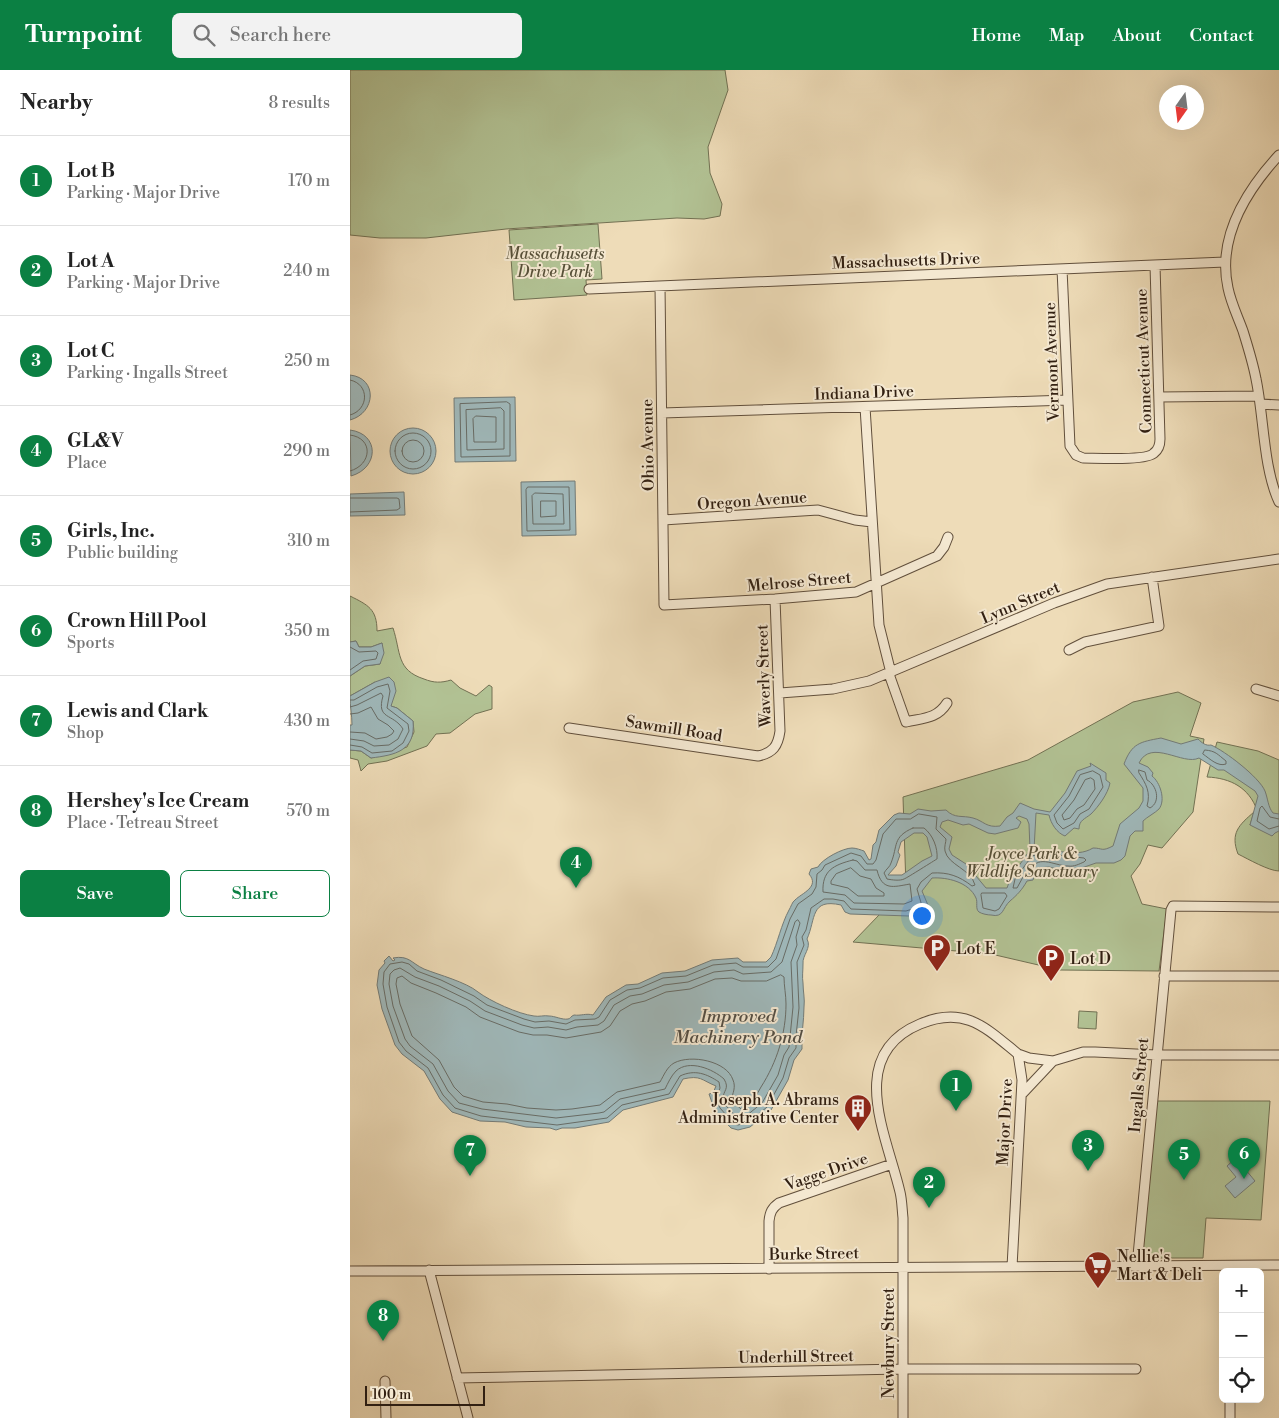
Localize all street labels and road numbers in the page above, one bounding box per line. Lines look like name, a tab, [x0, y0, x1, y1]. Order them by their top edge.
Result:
street label: Massachusetts Drive	[832, 248, 981, 274]
street label: Connecticut Avenue	[1131, 288, 1157, 434]
street label: Vermont Avenue	[1040, 302, 1064, 423]
street label: Indiana Drive	[814, 381, 914, 405]
street label: Ohio Avenue	[637, 399, 659, 491]
street label: Oregon Avenue	[696, 487, 808, 515]
street label: Melrose Street	[746, 567, 852, 597]
street label: Lynn Street	[978, 577, 1063, 628]
street label: Waverly Street	[752, 624, 776, 729]
street label: Sawmill Road	[624, 711, 723, 746]
street label: Ingalls Street	[1125, 1036, 1153, 1133]
street label: Major Drive	[993, 1078, 1017, 1166]
street label: Vagge Drive	[781, 1148, 871, 1196]
street label: Burke Street	[768, 1243, 860, 1265]
street label: Newbury Street	[879, 1287, 899, 1399]
street label: Underhill Street	[738, 1346, 854, 1368]

